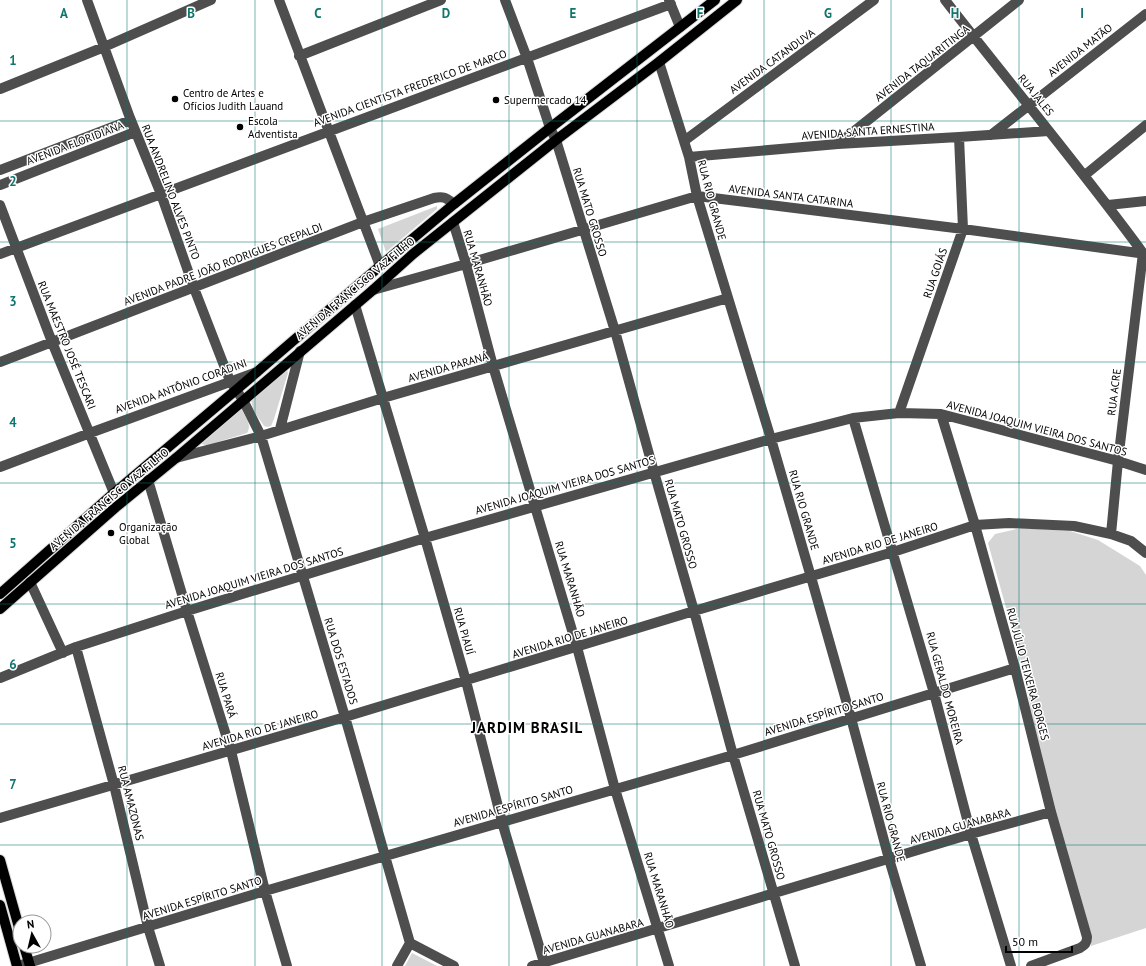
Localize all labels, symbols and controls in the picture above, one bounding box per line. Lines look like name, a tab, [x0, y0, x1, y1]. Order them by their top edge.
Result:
text: A	[60, 5, 68, 22]
text: B	[187, 5, 195, 22]
text: C	[314, 5, 322, 22]
text: D	[442, 5, 450, 22]
text: E	[570, 5, 577, 22]
text: F	[697, 5, 704, 22]
text: G	[824, 5, 832, 22]
text: H	[951, 5, 959, 22]
text: I	[1080, 5, 1084, 22]
street label: AVENIDA MATÃO	[1045, 20, 1115, 80]
street label: AVENIDA TAQUARITINGA	[872, 21, 973, 104]
street label: AVENIDA CATANDUVA	[727, 25, 818, 97]
street label: AVENIDA CIENTISTA FREDERICO DE MARCO	[311, 46, 509, 130]
text: 1	[9, 52, 17, 69]
street label: RUA JALES	[1015, 71, 1057, 119]
place label: Centro de Artes e Ofícios Judith Lauand	[183, 86, 283, 113]
place label: Supermercado 14	[504, 93, 586, 107]
marker: Centro de Artes e Ofícios Judith Lauand	[170, 94, 180, 104]
marker: Supermercado 14	[491, 95, 501, 105]
place label: Escola Adventista	[248, 114, 298, 141]
street label: AVENIDA FLORIDIANA	[24, 118, 126, 168]
street label: AVENIDA SANTA ERNESTINA	[801, 119, 935, 143]
street label: RUA ANDRELINO ALVES PINTO	[139, 122, 203, 262]
marker: Escola Adventista	[235, 122, 245, 132]
street label: RUA RIO GRANDE	[695, 158, 729, 242]
street label: RUA MATO GROSSO	[570, 166, 610, 258]
text: 2	[9, 173, 17, 190]
street label: AVENIDA SANTA CATARINA	[728, 181, 855, 211]
street label: AVENIDA PADRE JOÃO RODRIGUES CREPALDI	[122, 220, 324, 308]
street label: RUA MARANHÃO	[460, 228, 496, 308]
street label: AVENIDA FRANCISCO VAZ FILHO	[292, 234, 418, 342]
street label: RUA GOIÁS	[920, 246, 950, 300]
street label: RUA MAESTRO JOSÉ TESCARI	[35, 279, 99, 411]
text: 3	[9, 293, 17, 310]
street label: AVENIDA PARANÁ	[406, 349, 490, 385]
street label: AVENIDA ANTÔNIO CORADINI	[113, 356, 249, 416]
street label: RUA ACRE	[1104, 368, 1124, 416]
street label: AVENIDA JOAQUIM VIEIRA DOS SANTOS	[945, 397, 1129, 459]
text: 4	[9, 414, 17, 431]
street label: AVENIDA FRANCISCO VAZ FILHO	[46, 445, 172, 553]
street label: AVENIDA JOAQUIM VIEIRA DOS SANTOS	[474, 453, 657, 517]
street label: RUA RIO GRANDE	[786, 468, 822, 552]
street label: RUA MATO GROSSO	[662, 478, 700, 570]
street label: AVENIDA RIO DE JANEIRO	[820, 519, 940, 567]
place label: Organização Global	[119, 520, 177, 547]
marker: Organização Global	[106, 528, 116, 538]
text: 5	[9, 535, 17, 552]
street label: RUA MARANHÃO	[552, 539, 588, 619]
street label: AVENIDA JOAQUIM VIEIRA DOS SANTOS	[163, 544, 345, 612]
street label: RUA PIAUÍ	[451, 606, 478, 657]
street label: RUA JÚLIO TEIXEIRA BORGES	[1004, 606, 1053, 742]
street label: AVENIDA RIO DE JANEIRO	[510, 613, 630, 661]
street label: RUA DOS ESTADOS	[321, 616, 361, 706]
street label: RUA GERALDO MOREIRA	[923, 630, 967, 746]
text: 6	[9, 656, 17, 673]
street label: RUA PARÁ	[212, 670, 240, 720]
street label: AVENIDA ESPÍRITO SANTO	[763, 689, 885, 739]
street label: AVENIDA RIO DE JANEIRO	[200, 707, 320, 753]
district label: JARDIM BRASIL	[470, 718, 583, 737]
street label: RUA AMAZONAS	[115, 764, 147, 842]
text: 7	[9, 776, 17, 793]
street label: RUA RIO GRANDE	[874, 780, 908, 864]
street label: AVENIDA ESPÍRITO SANTO	[451, 782, 575, 830]
street label: RUA MATO GROSSO	[750, 789, 788, 881]
street label: AVENIDA GUANABARA	[908, 805, 1013, 847]
street label: RUA MARANHÃO	[641, 850, 677, 930]
street label: AVENIDA ESPÍRITO SANTO	[141, 873, 263, 923]
north arrow	[12, 914, 52, 954]
street label: AVENIDA GUANABARA	[541, 915, 646, 957]
text: N	[26, 917, 35, 932]
scale bar	[1006, 928, 1072, 954]
text: 50 m	[1012, 934, 1038, 949]

